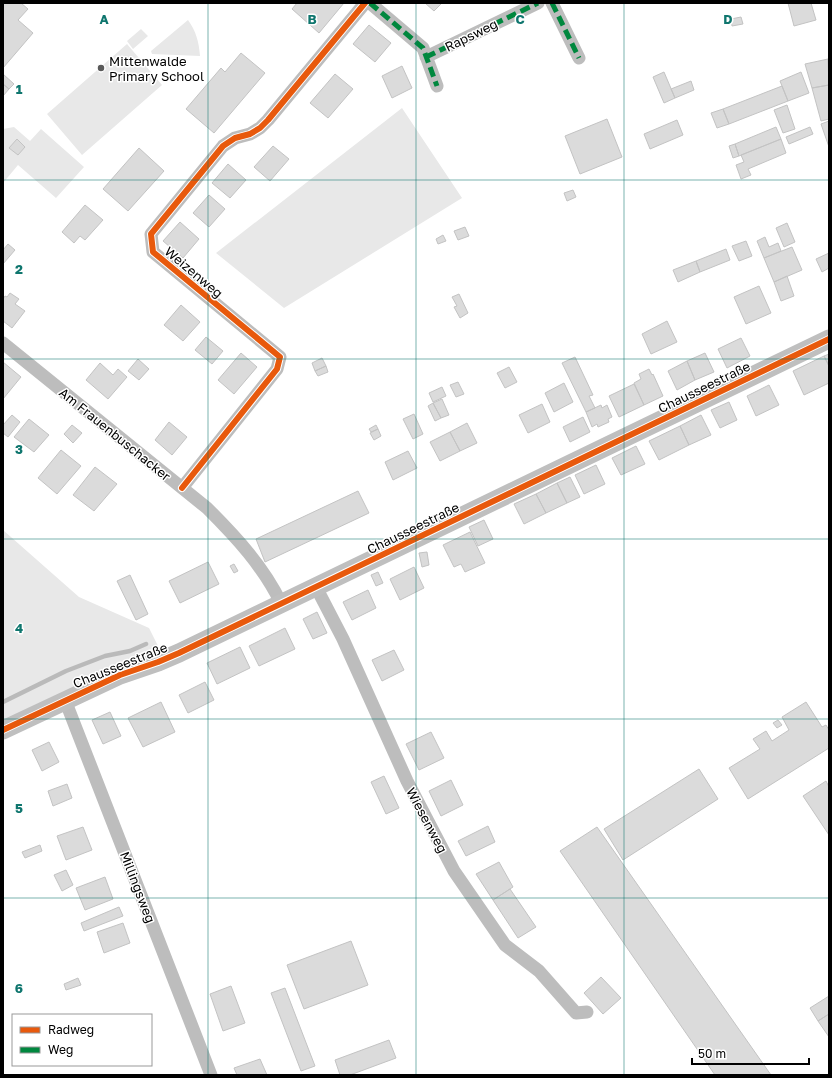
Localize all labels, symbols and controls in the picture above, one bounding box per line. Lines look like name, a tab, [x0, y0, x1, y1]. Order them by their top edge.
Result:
text: A	[99, 11, 109, 27]
text: B	[307, 11, 317, 27]
text: C	[515, 11, 525, 27]
text: D	[723, 11, 733, 27]
street label: Rapsweg	[442, 15, 500, 55]
place label: Mittenwalde Primary School	[109, 53, 204, 84]
marker: Mittenwalde Primary School	[96, 63, 106, 73]
text: 1	[16, 81, 23, 97]
street label: Weizenweg	[162, 243, 226, 301]
text: 2	[15, 261, 23, 277]
street label: Chausseestraße	[655, 358, 753, 416]
street label: Am Frauenbuschacker	[56, 384, 174, 484]
text: 3	[15, 441, 23, 457]
street label: Chausseestraße	[364, 499, 462, 557]
text: 4	[15, 620, 23, 636]
street label: Chausseestraße	[70, 639, 170, 691]
street label: Wiesenweg	[403, 785, 451, 855]
text: 5	[15, 800, 23, 816]
street label: Millingsweg	[117, 849, 159, 925]
text: 6	[15, 980, 23, 996]
legend	[12, 1014, 152, 1066]
text: Radweg	[48, 1022, 94, 1037]
scale bar	[692, 1040, 809, 1066]
text: Weg	[48, 1042, 73, 1057]
text: 50 m	[698, 1046, 726, 1061]

